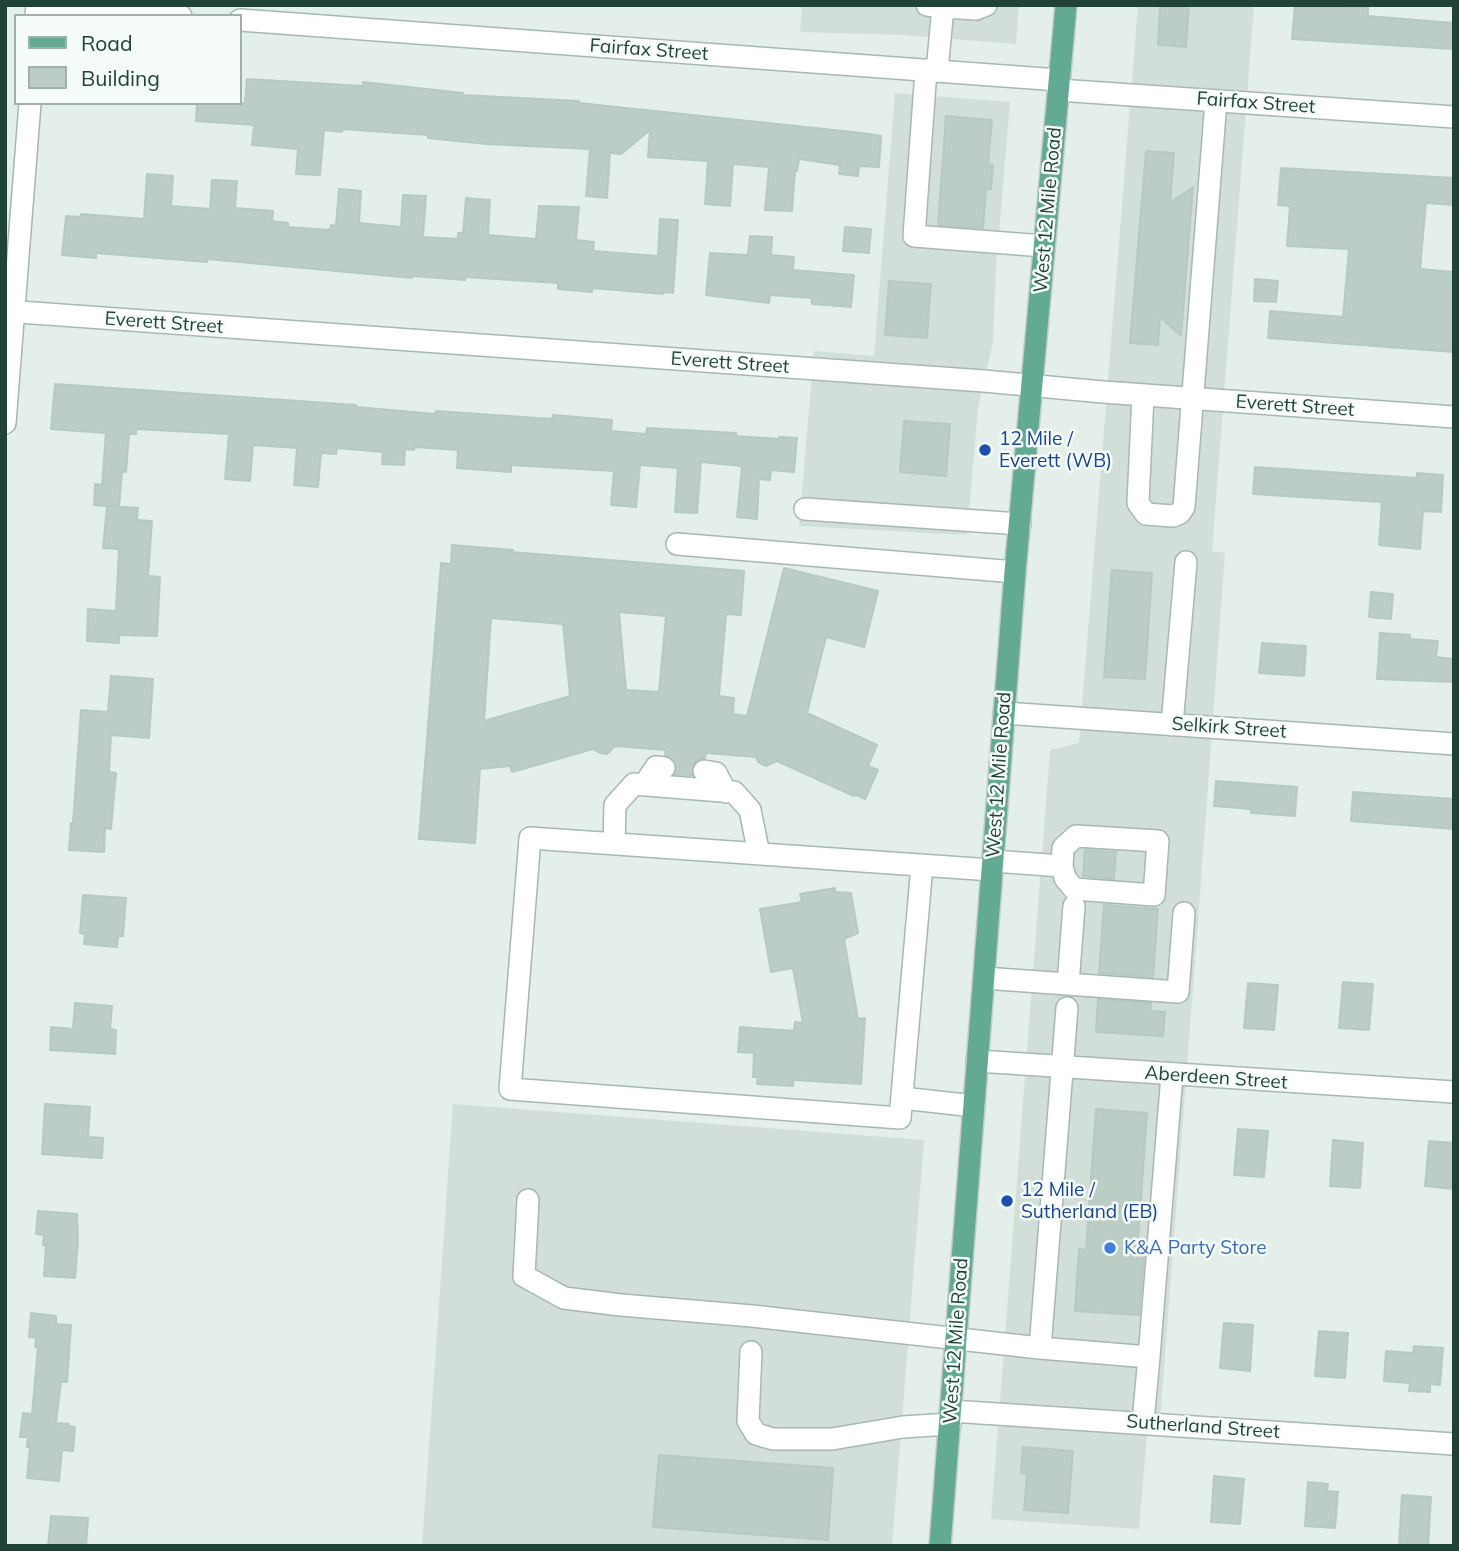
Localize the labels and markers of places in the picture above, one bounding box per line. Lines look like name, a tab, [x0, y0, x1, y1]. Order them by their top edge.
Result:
place label: 12 Mile / Everett (WB)	[999, 428, 1112, 472]
marker: 12 Mile / Everett (WB)	[977, 442, 993, 458]
place label: 12 Mile / Sutherland (EB)	[1021, 1179, 1158, 1223]
marker: 12 Mile / Sutherland (EB)	[999, 1193, 1015, 1209]
place label: K&A Party Store	[1124, 1237, 1267, 1259]
marker: K&A Party Store	[1102, 1240, 1118, 1256]

